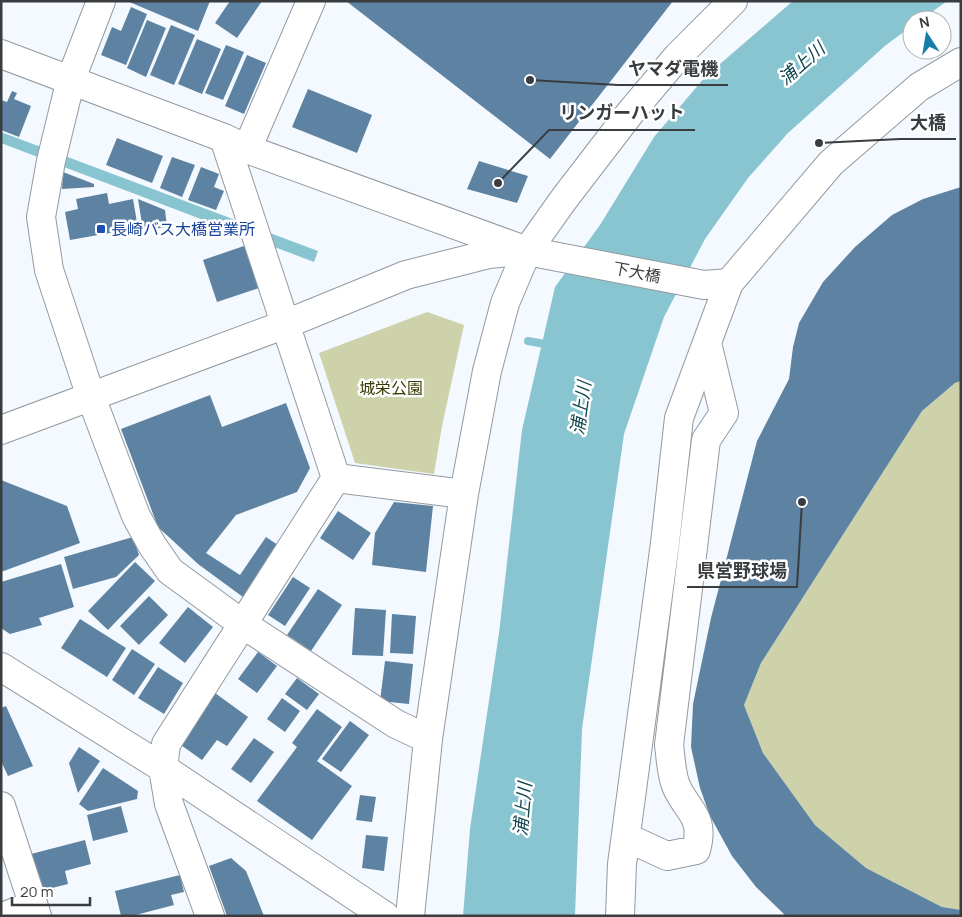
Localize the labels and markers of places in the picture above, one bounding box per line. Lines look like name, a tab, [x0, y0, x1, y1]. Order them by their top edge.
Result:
callout: ヤマダ電機	[618, 52, 728, 85]
callout: リンガーハット	[549, 97, 695, 130]
callout: 大橋	[900, 106, 956, 139]
place label: 長崎バス大橋営業所	[111, 218, 255, 240]
marker: 長崎バス大橋営業所	[95, 223, 107, 235]
callout: 県営野球場	[687, 554, 797, 587]

